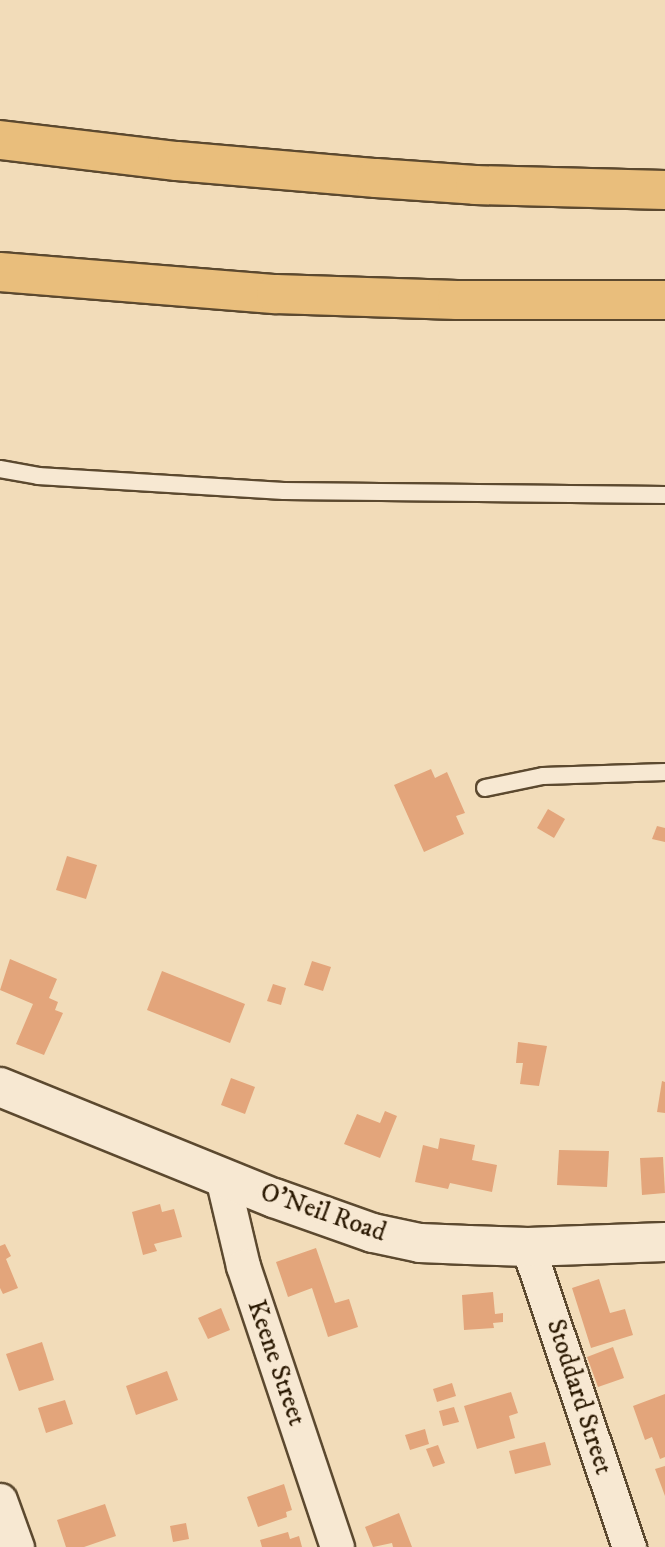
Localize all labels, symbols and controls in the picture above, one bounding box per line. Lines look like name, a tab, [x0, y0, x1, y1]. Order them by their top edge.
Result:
street label: O'Neil Road	[256, 1177, 390, 1249]
street label: Keene Street	[240, 1296, 312, 1430]
street label: Stoddard Street	[539, 1316, 619, 1478]

